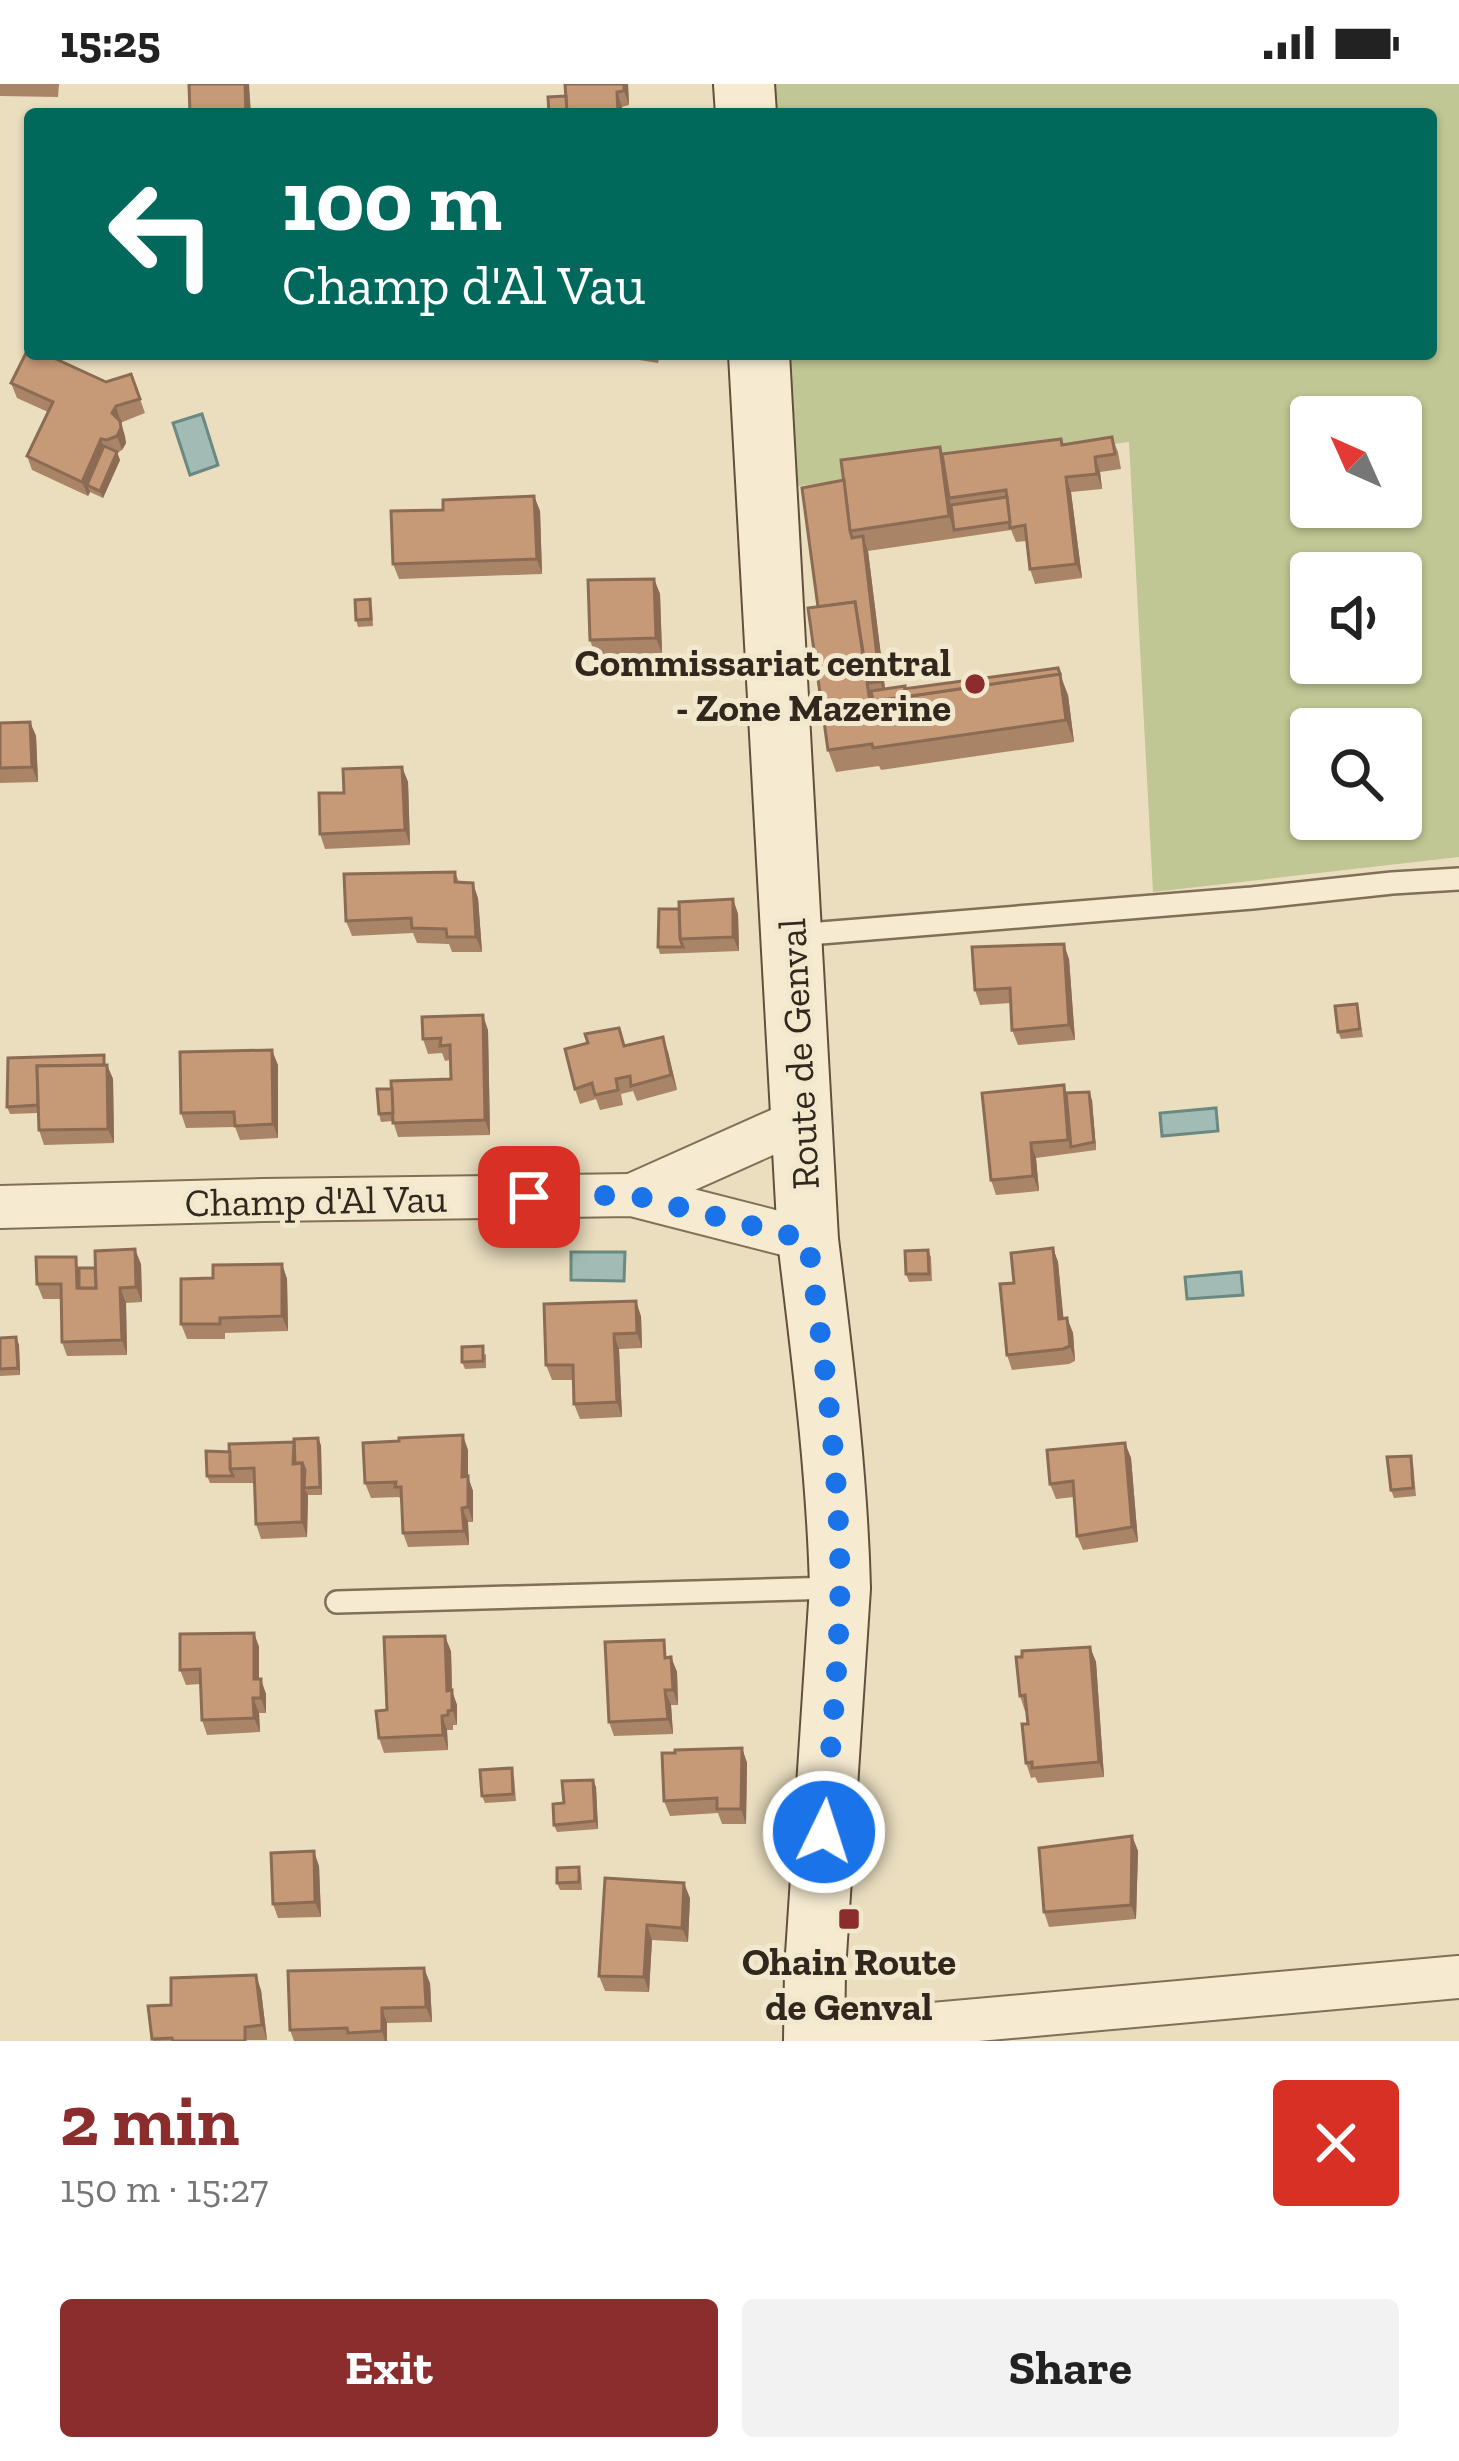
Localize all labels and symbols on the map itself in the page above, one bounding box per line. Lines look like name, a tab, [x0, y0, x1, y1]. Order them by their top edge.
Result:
north arrow	[1290, 396, 1422, 528]
place label: Commissariat central - Zone Mazerine	[575, 639, 951, 731]
marker: Commissariat central - Zone Mazerine	[962, 671, 988, 697]
street label: Route de Genval	[768, 917, 829, 1191]
pin	[478, 1146, 580, 1248]
street label: Champ d'Al Vau	[184, 1175, 448, 1226]
position arrow	[761, 1769, 887, 1895]
marker: Ohain Route de Genval	[836, 1906, 862, 1932]
place label: Ohain Route de Genval	[742, 1938, 956, 2030]

